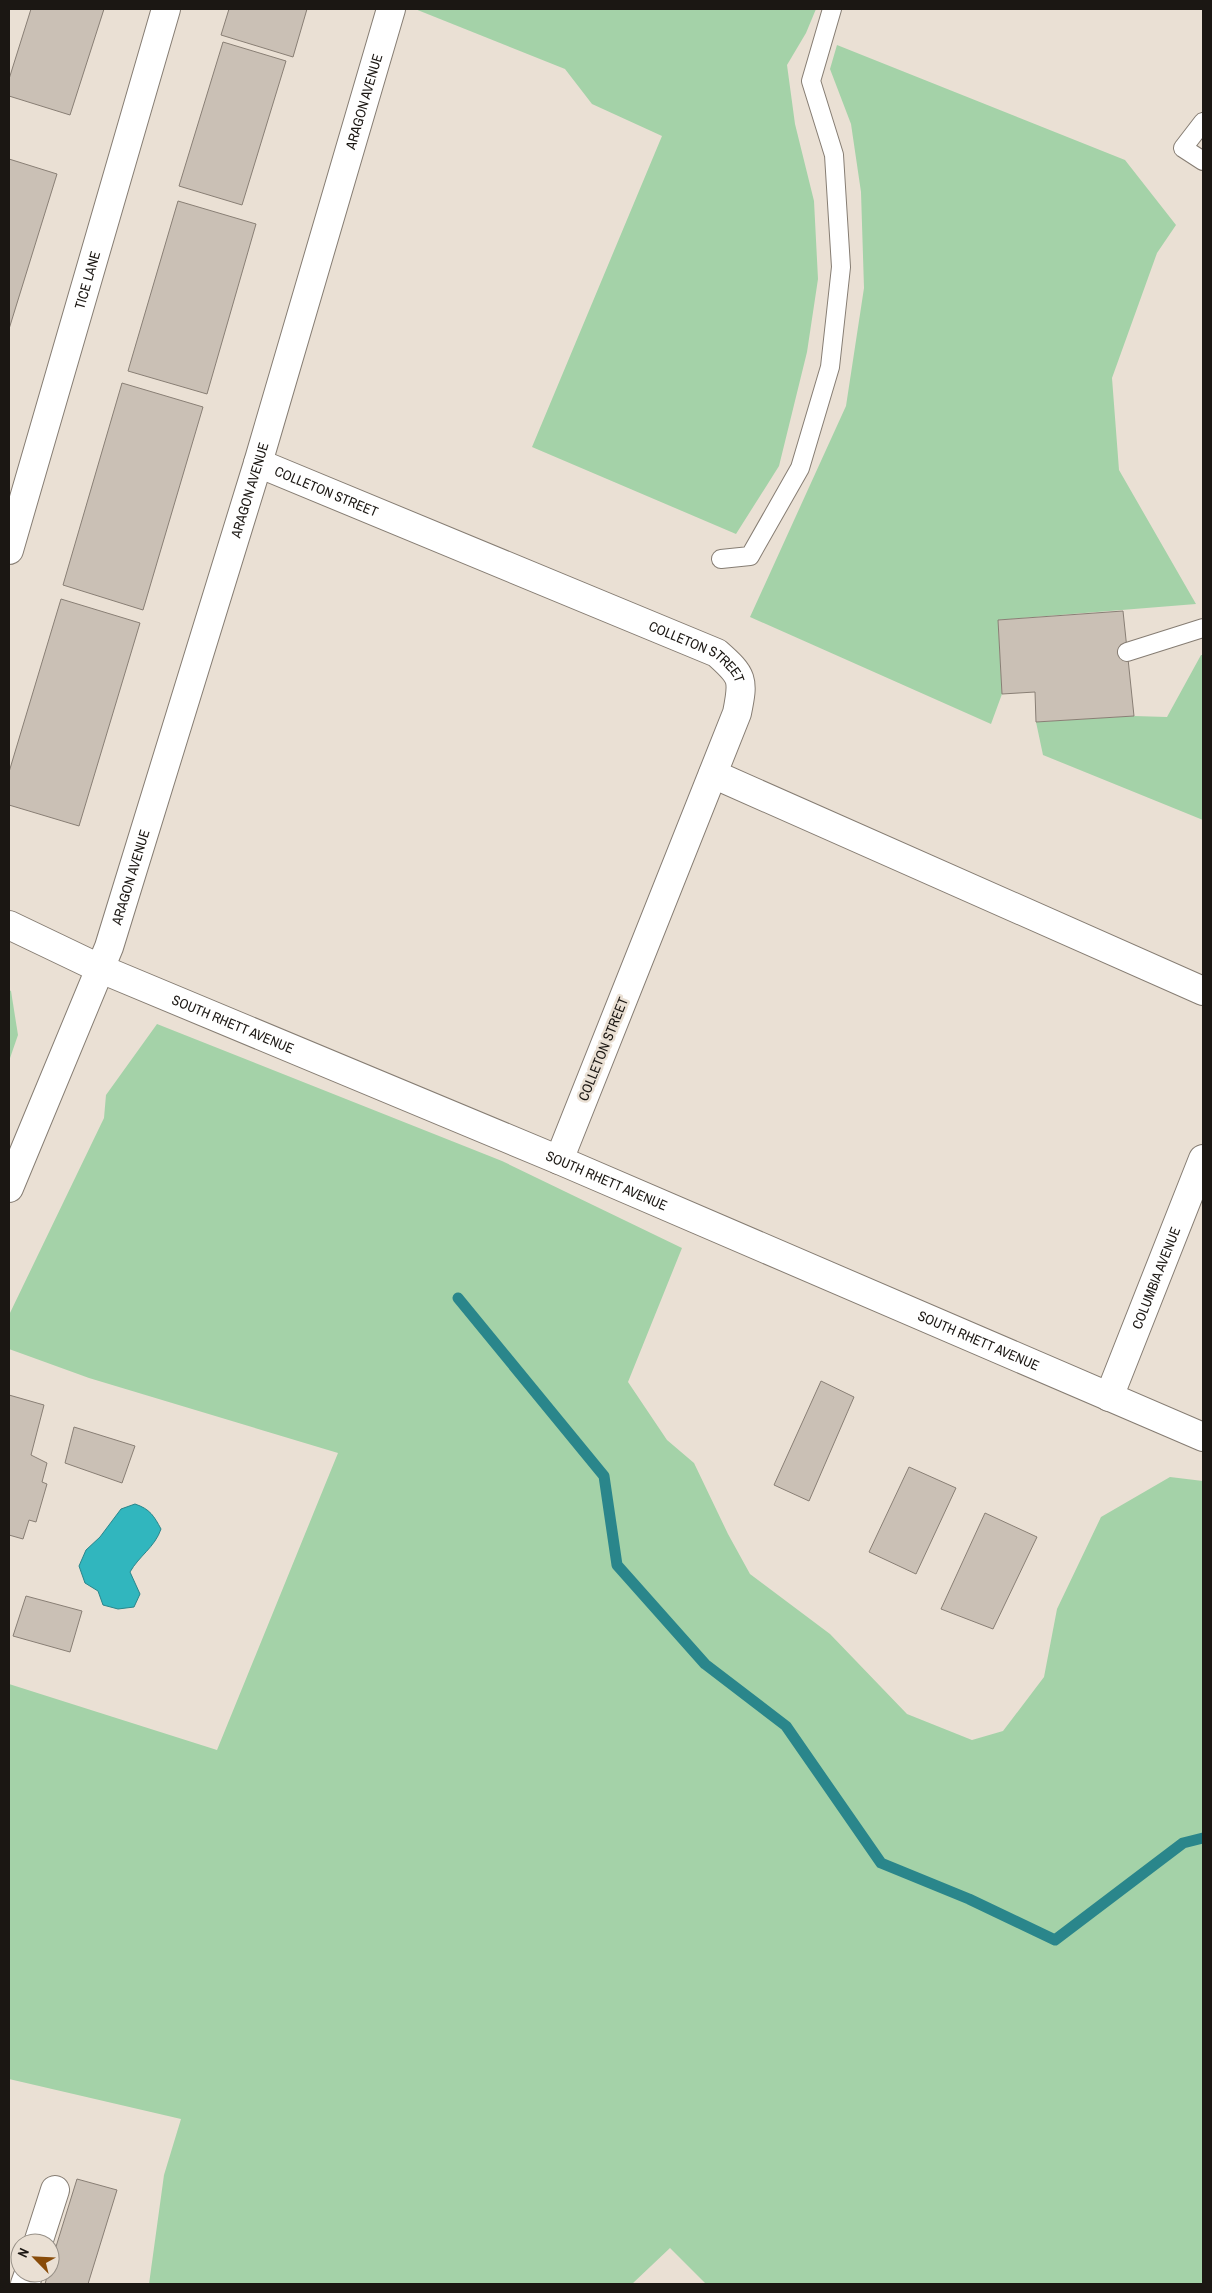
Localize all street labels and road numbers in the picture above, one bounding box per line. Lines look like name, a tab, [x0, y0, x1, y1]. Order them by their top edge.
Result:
street label: ARAGON AVENUE	[341, 52, 386, 152]
street label: TICE LANE	[70, 249, 104, 311]
street label: ARAGON AVENUE	[226, 440, 273, 541]
street label: COLLETON STREET	[272, 462, 381, 521]
street label: COLLETON STREET	[646, 617, 749, 685]
street label: ARAGON AVENUE	[107, 827, 154, 928]
street label: SOUTH RHETT AVENUE	[169, 991, 297, 1057]
street label: COLLETON STREET	[574, 995, 632, 1103]
street label: SOUTH RHETT AVENUE	[543, 1147, 670, 1215]
street label: COLUMBIA AVENUE	[1128, 1224, 1184, 1332]
street label: SOUTH RHETT AVENUE	[915, 1306, 1042, 1375]

